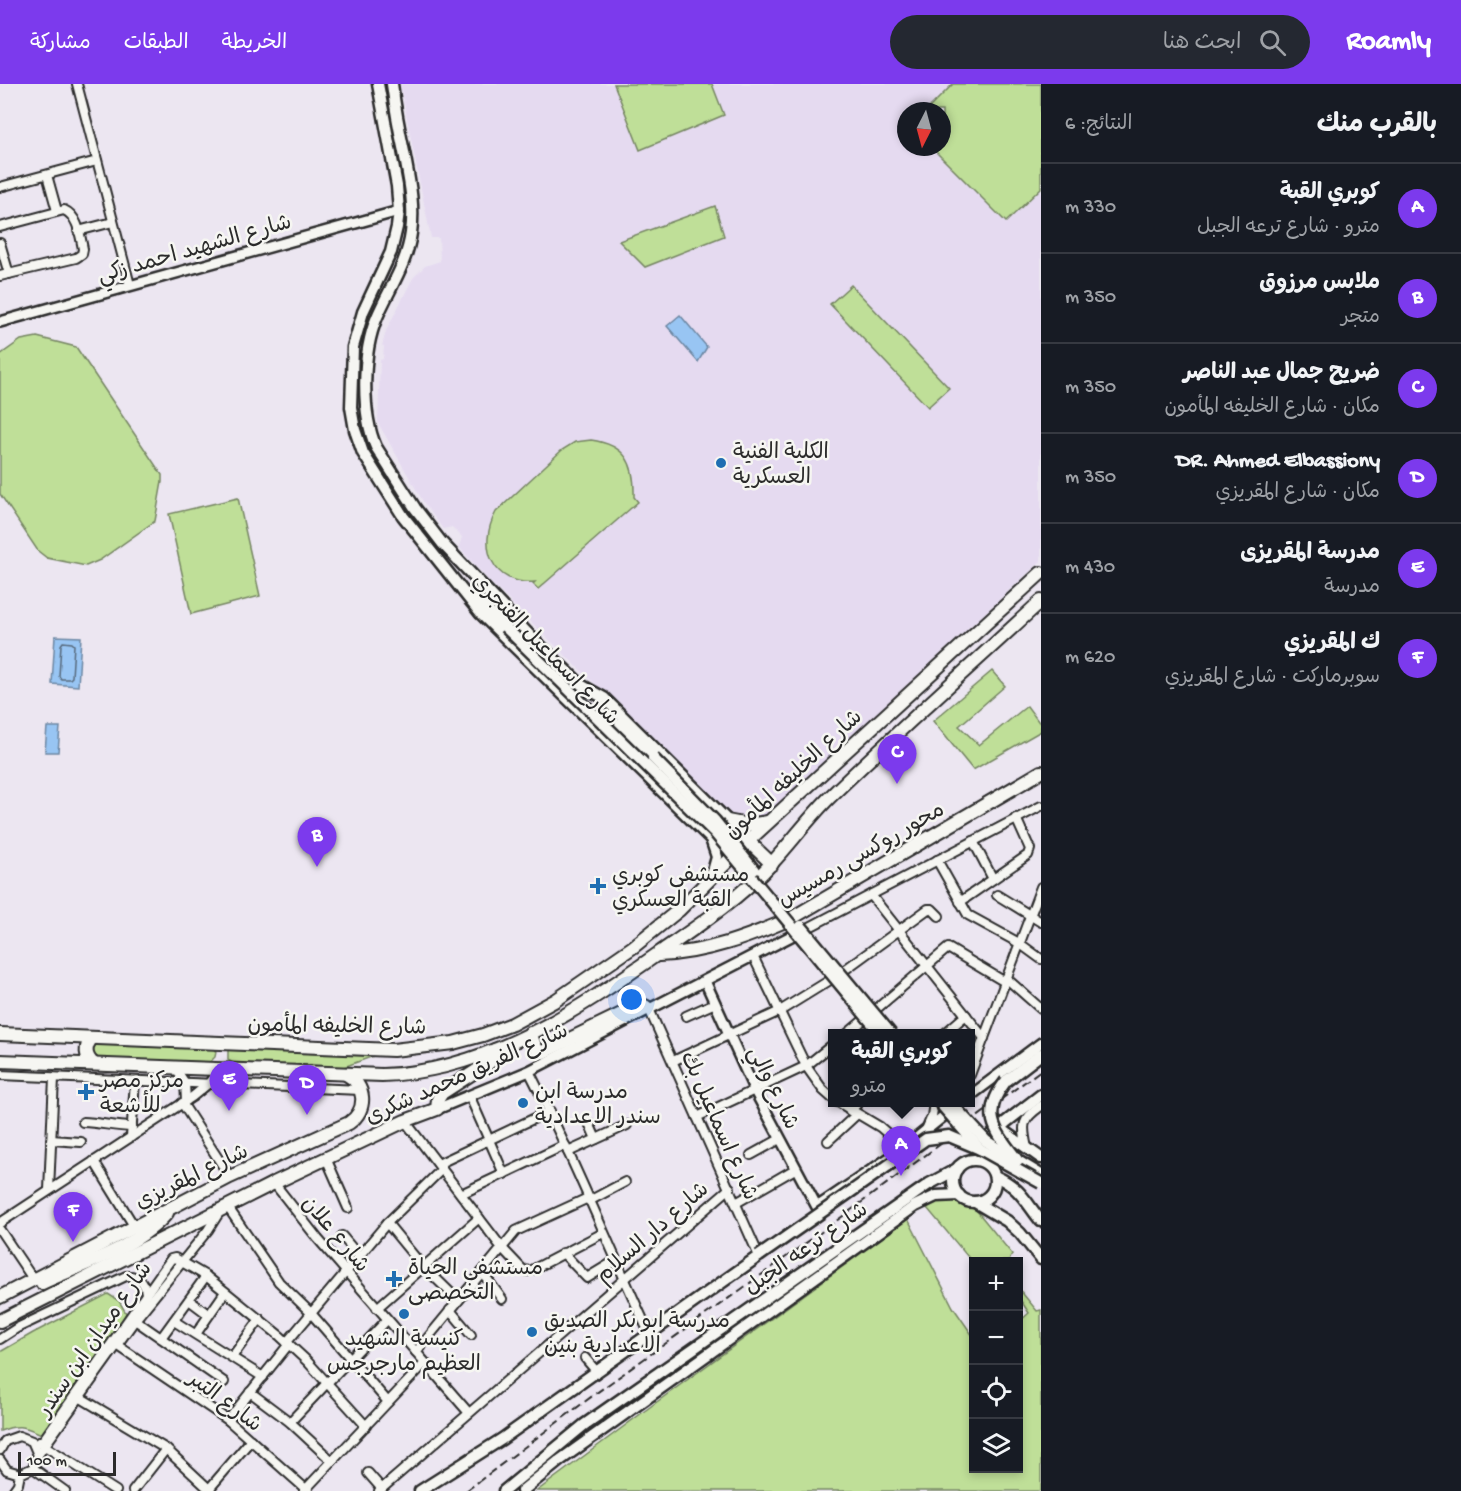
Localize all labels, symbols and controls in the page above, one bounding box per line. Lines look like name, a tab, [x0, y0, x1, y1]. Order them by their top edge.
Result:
search box	[890, 15, 1310, 69]
icon: search	[1256, 26, 1289, 59]
text: Roamly	[1346, 26, 1431, 59]
text: ابحث هنا	[1163, 31, 1241, 57]
text: مشاركة	[30, 32, 91, 57]
text: الطبقات	[124, 32, 189, 57]
text: الخريطة	[222, 32, 287, 57]
north arrow	[897, 102, 951, 156]
text: بالقرب منك	[1317, 111, 1437, 142]
text: النتائج: 6	[1065, 114, 1132, 137]
text: كوبري القبة	[1280, 181, 1380, 207]
text: 330 m	[1065, 197, 1116, 220]
text: A	[1412, 197, 1423, 220]
street label: شارع الشهيد احمد زكي	[95, 211, 296, 294]
text: مترو · شارع ترعه الجبل	[1197, 217, 1380, 240]
text: ملابس مرزوق	[1259, 271, 1380, 297]
text: 350 m	[1065, 287, 1116, 310]
text: B	[1412, 287, 1423, 310]
text: متجر	[1341, 307, 1380, 330]
text: ضريح جمال عبد الناصر	[1183, 361, 1380, 387]
text: 350 m	[1065, 377, 1116, 400]
text: C	[1412, 377, 1423, 400]
text: مكان · شارع الخليفه المأمون	[1164, 397, 1380, 420]
place label: الكلية الفنية العسكرية	[733, 441, 829, 492]
text: DR. Ahmed Elbassiony	[1176, 449, 1380, 475]
marker: الكلية الفنية العسكرية	[714, 456, 728, 470]
text: 350 m	[1065, 467, 1116, 490]
text: D	[1411, 467, 1424, 490]
text: مكان · شارع المقريزي	[1216, 482, 1380, 505]
text: مدرسة المقريزى	[1240, 541, 1380, 567]
text: 430 m	[1065, 557, 1115, 580]
text: E	[1411, 557, 1424, 580]
street label: شارع اسماعيل الفنجري	[465, 569, 623, 732]
text: مدرسة	[1324, 577, 1380, 600]
text: ك المقريزي	[1284, 631, 1380, 657]
text: 620 m	[1065, 647, 1115, 670]
text: F	[1412, 647, 1423, 670]
text: سوبرماركت · شارع المقريزي	[1165, 667, 1380, 690]
street label: شارع الخليفه المأمون	[718, 702, 869, 846]
pin: C	[878, 734, 916, 784]
street label: محور روكسى رمسيس	[774, 798, 950, 915]
pin: B	[298, 818, 336, 867]
place label: مستشفى كوبري القبة العسكري	[612, 864, 749, 915]
marker: مستشفى كوبري القبة العسكري	[589, 877, 607, 895]
your location	[617, 985, 646, 1014]
street label: شارع الخليفه المأمون	[247, 1009, 427, 1043]
street label: شارع الفريق محمد شكرى	[362, 1019, 573, 1132]
popup	[828, 1029, 975, 1107]
text: كوبري القبة	[851, 1041, 952, 1067]
street label: شارع والي	[737, 1043, 803, 1136]
street label: شارع اسماعيل بك	[673, 1048, 762, 1205]
pin: E	[210, 1062, 248, 1111]
pin: D	[288, 1066, 326, 1115]
place label: مركز مصر للأشعة	[98, 1070, 184, 1121]
text: مترو	[851, 1077, 887, 1100]
place label: مدرسة ابن سندر الاعدادية	[535, 1081, 661, 1132]
marker: مركز مصر للأشعة	[77, 1083, 95, 1101]
marker: مدرسة ابن سندر الاعدادية	[516, 1096, 530, 1110]
pin: A	[882, 1126, 920, 1176]
street label: شارع المقريزي	[132, 1140, 254, 1217]
street label: شارع دار السلام	[592, 1178, 716, 1290]
pin: F	[54, 1192, 92, 1242]
street label: شارع علان	[294, 1192, 373, 1279]
street label: شارع ترعه الجبل	[740, 1198, 874, 1303]
place label: مستشفى الحياة التخصصى	[408, 1257, 543, 1308]
map controls	[969, 1257, 1023, 1473]
button: +	[969, 1257, 1023, 1311]
street label: شارع ميدان ابن سندر	[32, 1258, 159, 1424]
marker: مستشفى الحياة التخصصى	[385, 1270, 403, 1288]
marker: كنيسة الشهيد العظيم مارجرجس	[397, 1307, 411, 1321]
place label: مدرسة ابو بكر الصديق الاعدادية بنين	[544, 1310, 730, 1361]
button: −	[969, 1311, 1023, 1365]
marker: مدرسة ابو بكر الصديق الاعدادية بنين	[525, 1325, 539, 1339]
place label: كنيسة الشهيد العظيم مارجرجس	[327, 1328, 481, 1379]
button: locate	[969, 1365, 1023, 1419]
street label: شارع التبر	[180, 1366, 266, 1440]
button: layers	[969, 1419, 1023, 1473]
scale bar	[18, 1449, 116, 1476]
text: 100 m	[27, 1453, 67, 1472]

